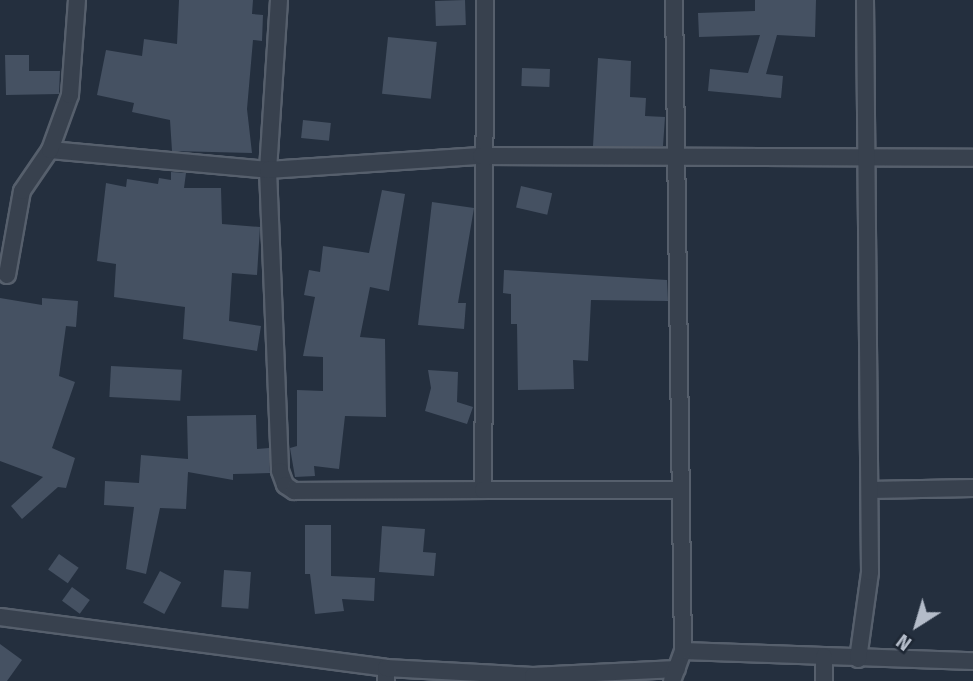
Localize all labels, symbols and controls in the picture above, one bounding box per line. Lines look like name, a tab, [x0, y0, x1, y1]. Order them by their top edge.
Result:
north arrow	[882, 590, 952, 660]
text: N	[892, 629, 916, 655]

